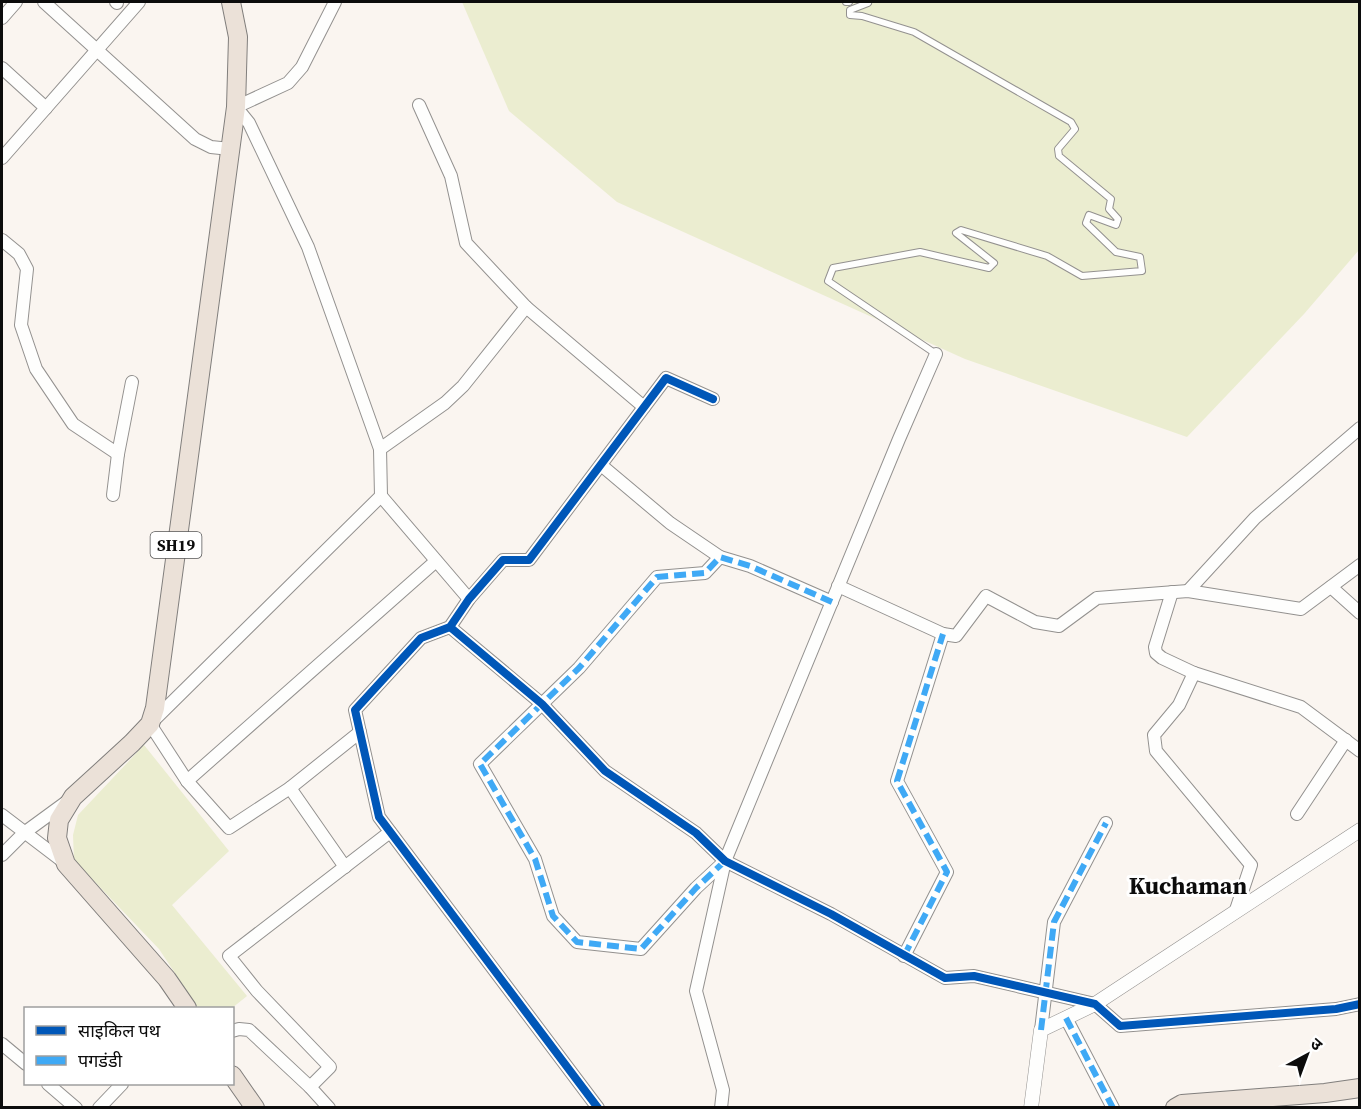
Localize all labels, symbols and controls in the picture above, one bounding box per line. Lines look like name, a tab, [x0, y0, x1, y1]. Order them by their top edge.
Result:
road number: SH19	[150, 532, 201, 558]
district label: Kuchaman	[1129, 869, 1247, 902]
legend	[24, 1007, 234, 1085]
text: साइकिल पथ	[78, 1018, 161, 1043]
north arrow	[1277, 1025, 1337, 1085]
text: उ	[1306, 1032, 1328, 1055]
text: पगडंडी	[78, 1048, 123, 1073]

